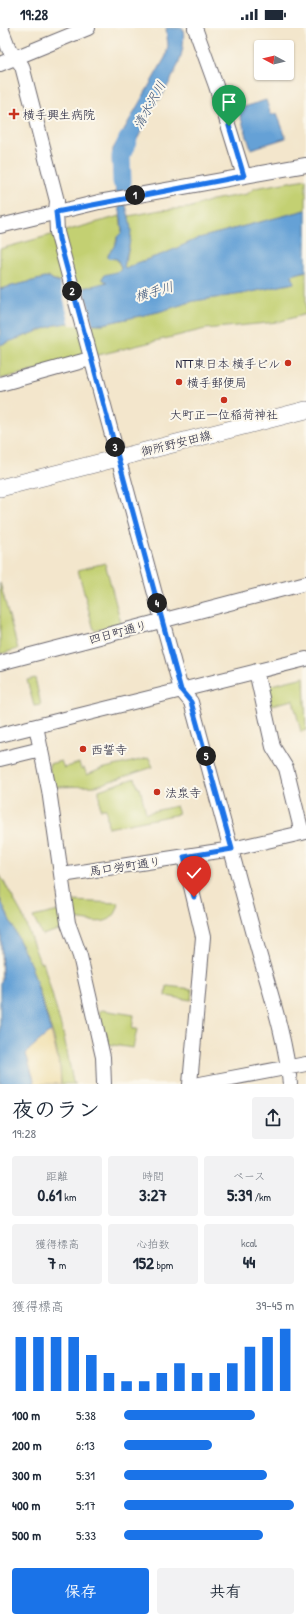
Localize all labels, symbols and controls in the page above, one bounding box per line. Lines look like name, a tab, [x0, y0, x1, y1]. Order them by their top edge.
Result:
text: 19:28	[20, 4, 48, 25]
north arrow	[254, 40, 294, 80]
map controls	[254, 40, 294, 80]
water label: 清水沢川	[129, 78, 169, 132]
pin	[212, 85, 246, 126]
icon: arrive	[218, 91, 240, 113]
place label: 横手興生病院	[23, 106, 95, 123]
marker: 横手興生病院	[8, 108, 20, 120]
pin: 1	[125, 185, 145, 205]
text: 1	[133, 188, 137, 202]
water label: 横手川	[133, 277, 175, 305]
pin: 2	[62, 281, 82, 301]
text: 2	[69, 284, 75, 298]
place label: NTT東日本 横手ビル	[176, 355, 280, 372]
marker: NTT東日本 横手ビル	[283, 358, 293, 368]
place label: 横手郵便局	[187, 374, 247, 391]
marker: 横手郵便局	[174, 377, 184, 387]
marker: 大町正一位稲荷神社	[219, 395, 229, 405]
place label: 大町正一位稲荷神社	[170, 406, 278, 423]
street label: 御所野安田線	[139, 426, 213, 460]
pin: 3	[105, 437, 125, 457]
text: 3	[113, 440, 117, 454]
pin: 4	[147, 593, 167, 613]
text: 4	[155, 596, 159, 610]
street label: 四日町通り	[87, 616, 149, 648]
place label: 西誓寺	[91, 741, 127, 758]
marker: 西誓寺	[78, 744, 88, 754]
pin: 5	[196, 746, 216, 766]
text: 5	[204, 749, 208, 763]
place label: 法泉寺	[165, 784, 201, 801]
marker: 法泉寺	[152, 787, 162, 797]
street label: 馬口労町通り	[88, 853, 162, 879]
pin	[177, 856, 211, 897]
icon: check	[183, 862, 205, 884]
text: 夜のラン	[12, 1094, 100, 1124]
button: share	[252, 1097, 294, 1139]
text: 19:28	[12, 1124, 36, 1142]
text: 距離	[46, 1169, 68, 1183]
text: 時間	[142, 1169, 164, 1183]
text: ペース	[233, 1169, 265, 1183]
text: 0.61	[38, 1183, 62, 1206]
text: 3:27	[139, 1183, 167, 1206]
text: 5:39	[227, 1183, 252, 1206]
text: km	[62, 1190, 76, 1204]
text: /km	[252, 1190, 271, 1204]
text: kcal	[241, 1236, 257, 1250]
text: 獲得標高	[35, 1237, 79, 1251]
text: 心拍数	[137, 1237, 170, 1251]
text: 44	[243, 1250, 255, 1273]
text: 7	[48, 1251, 56, 1274]
text: 152	[133, 1251, 154, 1274]
text: m	[56, 1258, 66, 1272]
text: bpm	[154, 1258, 173, 1272]
text: 39–45 m	[256, 1296, 294, 1314]
text: 獲得標高	[12, 1297, 64, 1315]
text: 100 m	[12, 1406, 40, 1424]
text: 5:38	[76, 1406, 96, 1424]
text: 200 m	[12, 1436, 42, 1454]
text: 6:13	[76, 1436, 95, 1454]
text: 300 m	[12, 1466, 41, 1484]
text: 5:31	[76, 1466, 95, 1484]
text: 400 m	[12, 1496, 40, 1514]
text: 5:17	[76, 1496, 96, 1514]
text: 500 m	[12, 1526, 41, 1544]
text: 5:33	[76, 1526, 96, 1544]
button: 保存	[12, 1568, 149, 1614]
button: 共有	[157, 1568, 294, 1614]

